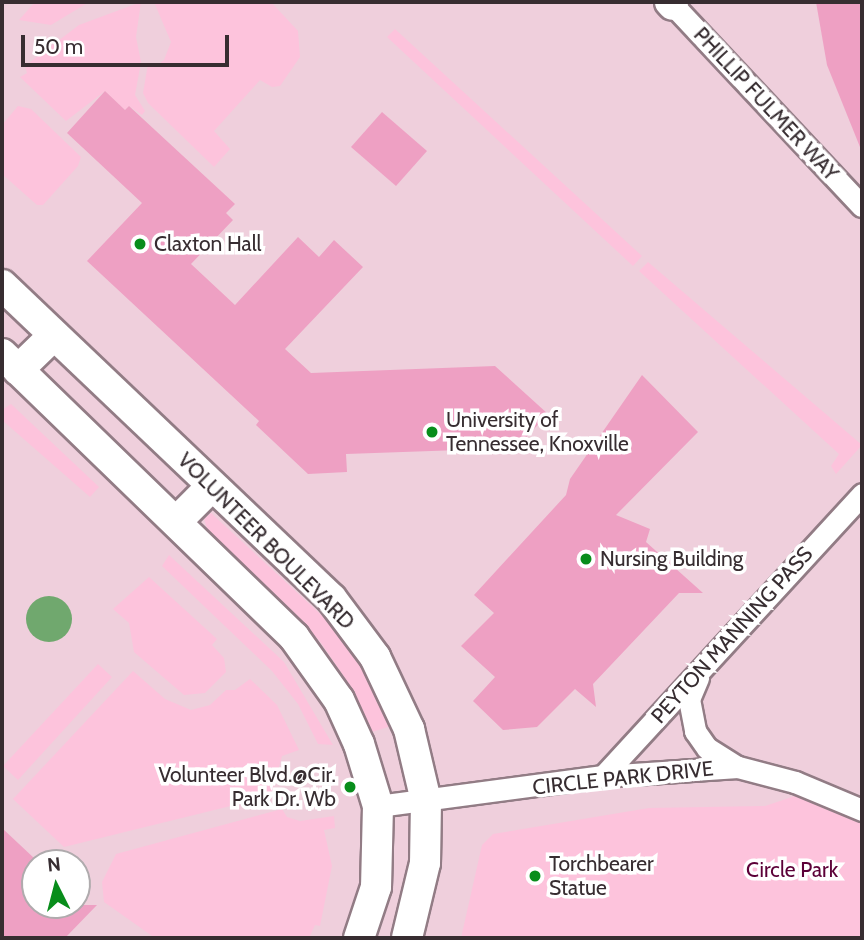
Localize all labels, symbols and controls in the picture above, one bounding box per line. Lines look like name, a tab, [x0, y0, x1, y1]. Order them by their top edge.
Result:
scale bar	[24, 21, 233, 65]
street label: PHILLIP FULMER WAY	[688, 22, 844, 186]
text: 50 m	[34, 34, 83, 59]
place label: Claxton Hall	[154, 231, 262, 257]
marker: Claxton Hall	[132, 236, 148, 252]
place label: University of Tennessee, Knoxville	[446, 407, 629, 457]
marker: University of Tennessee, Knoxville	[424, 424, 440, 440]
street label: VOLUNTEER BOULEVARD	[172, 447, 360, 635]
street label: PEYTON MANNING PASS	[646, 541, 818, 729]
place label: Nursing Building	[600, 546, 743, 572]
marker: Nursing Building	[578, 551, 594, 567]
street label: CIRCLE PARK DRIVE	[531, 756, 715, 800]
place label: Volunteer Blvd.@Cir. Park Dr. Wb	[158, 762, 336, 812]
marker: Volunteer Blvd.@Cir. Park Dr. Wb	[342, 779, 358, 795]
north arrow	[21, 849, 91, 919]
place label: Torchbearer Statue	[549, 851, 654, 901]
text: N	[46, 852, 62, 877]
park label: Circle Park	[746, 857, 838, 883]
marker: Torchbearer Statue	[527, 868, 543, 884]

